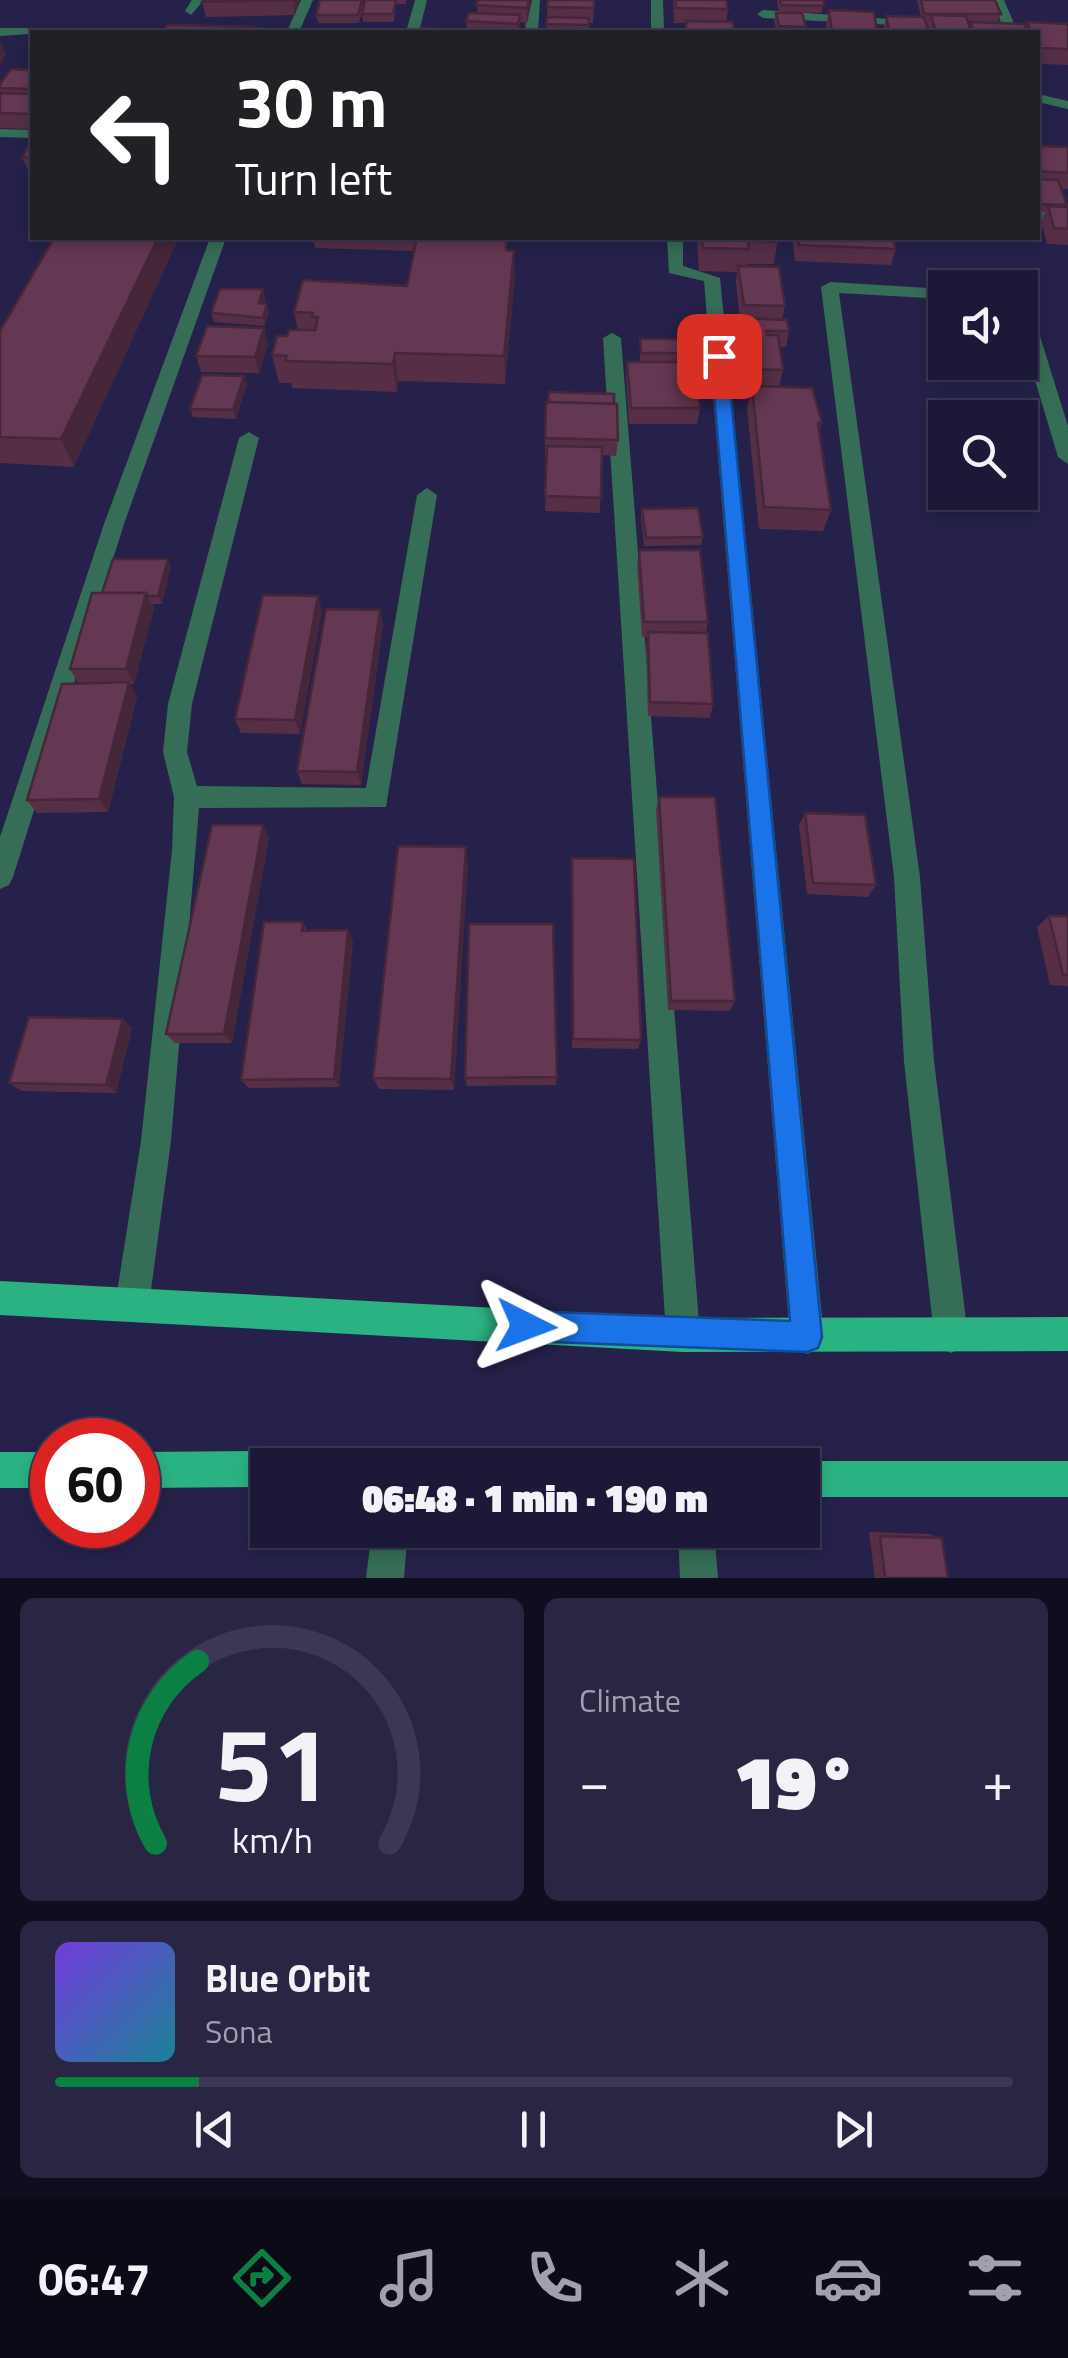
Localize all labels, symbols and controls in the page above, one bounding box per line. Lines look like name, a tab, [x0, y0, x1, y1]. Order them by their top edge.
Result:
text: 30 m	[235, 48, 388, 154]
icon: left	[70, 70, 200, 200]
text: Turn left	[235, 144, 392, 212]
map controls	[928, 270, 1038, 510]
button: sound	[928, 270, 1038, 380]
pin	[677, 314, 762, 399]
icon: arrive	[692, 329, 747, 384]
button: search	[928, 400, 1038, 510]
position arrow	[474, 1274, 578, 1378]
speed limit sign: 60	[30, 1418, 160, 1548]
text: 06:48 · 1 min · 190 m	[362, 1469, 708, 1527]
text: Climate	[579, 1676, 681, 1724]
text: 51	[214, 1683, 330, 1841]
text: 19°	[734, 1724, 858, 1838]
text: −	[579, 1739, 610, 1822]
text: +	[982, 1739, 1013, 1822]
text: km/h	[232, 1812, 312, 1867]
text: Blue Orbit	[205, 1949, 370, 2007]
text: Sona	[205, 2007, 272, 2055]
icon: previous	[187, 2102, 242, 2157]
icon: pause	[506, 2102, 561, 2157]
icon: next	[826, 2102, 881, 2157]
icon: directions	[227, 2243, 297, 2313]
icon: music	[374, 2243, 444, 2313]
icon: phone	[520, 2243, 590, 2313]
icon: climate	[667, 2243, 737, 2313]
icon: car	[813, 2243, 883, 2313]
icon: filters	[960, 2243, 1030, 2313]
text: 06:47	[38, 2244, 151, 2312]

